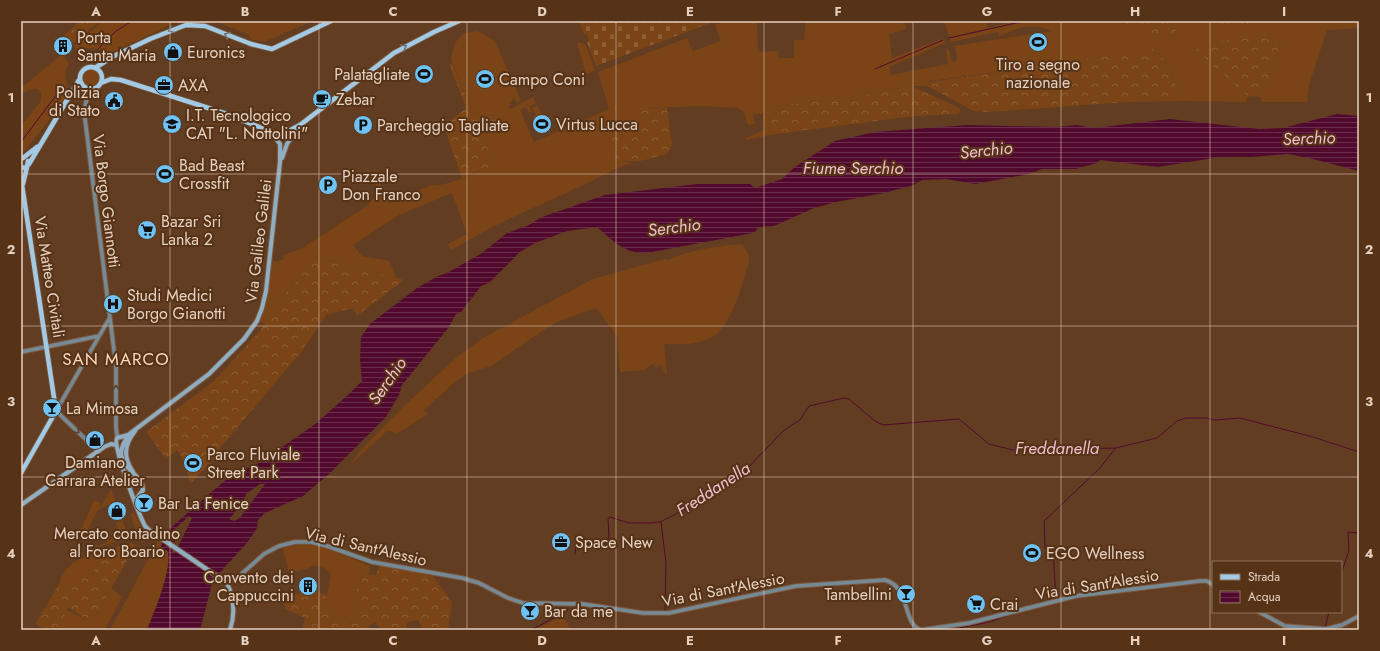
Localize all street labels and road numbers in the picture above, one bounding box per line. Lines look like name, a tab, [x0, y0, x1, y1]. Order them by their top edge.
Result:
street label: Via Borgo Giannotti	[87, 133, 126, 269]
street label: Via Galileo Galilei	[239, 178, 278, 304]
street label: Via Matteo Civitali	[29, 215, 70, 340]
street label: Via di Sant'Alessio	[303, 521, 429, 572]
street label: Via di Sant'Alessio	[1034, 563, 1161, 606]
street label: Via di Sant'Alessio	[660, 566, 787, 613]

